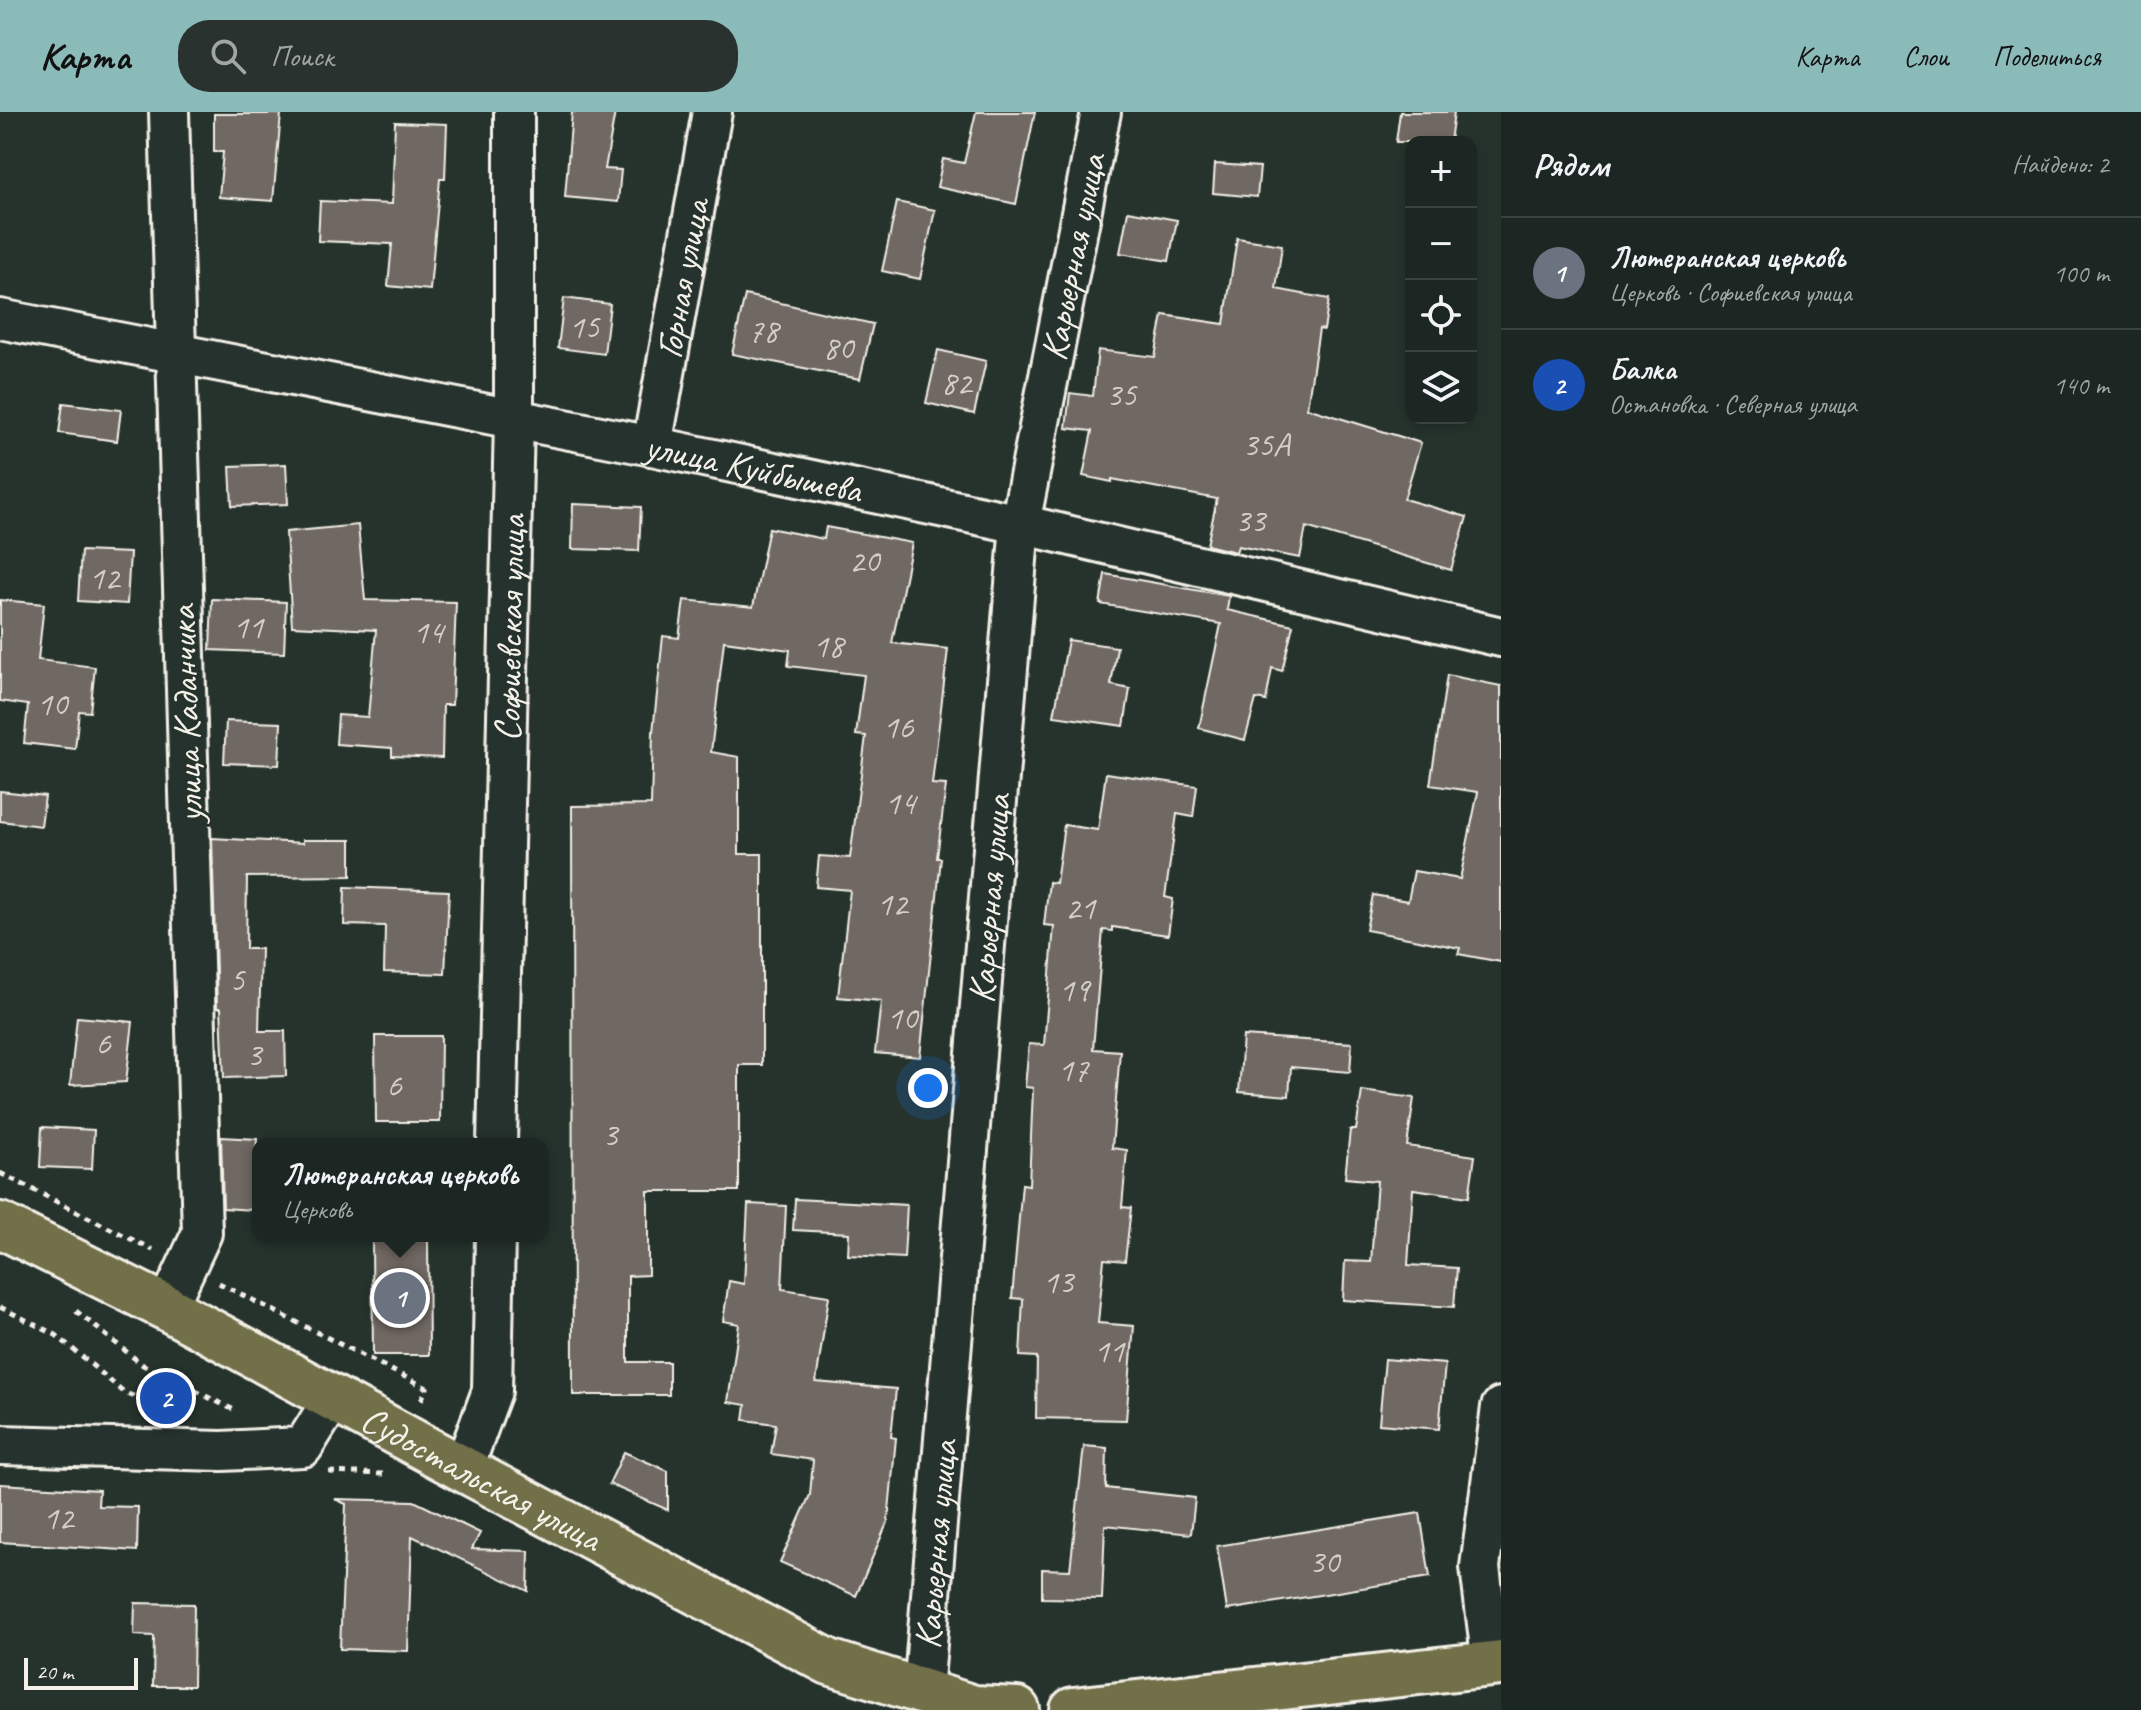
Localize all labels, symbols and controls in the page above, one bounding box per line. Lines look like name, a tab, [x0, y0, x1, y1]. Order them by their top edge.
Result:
search box	[178, 20, 738, 92]
text: Карта	[40, 33, 130, 80]
icon: search	[206, 34, 250, 78]
text: Поиск	[270, 37, 334, 75]
text: Карта	[1796, 39, 1860, 74]
text: Слои	[1904, 39, 1949, 74]
text: Поделиться	[1993, 39, 2101, 74]
map controls	[1405, 136, 1477, 424]
button: +	[1405, 136, 1477, 208]
text: Рядом	[1533, 143, 1609, 186]
street label: Карьерная улица	[1029, 148, 1116, 364]
text: Найдено: 2	[2012, 148, 2109, 181]
street label: Горная улица	[645, 192, 720, 362]
button: −	[1405, 208, 1477, 280]
text: Лютеранская церковь	[1609, 238, 1845, 276]
text: 1	[1553, 257, 1565, 290]
text: 100 m	[2053, 257, 2109, 290]
text: Церковь · Софиевская улица	[1609, 276, 1852, 309]
button: locate	[1405, 280, 1477, 352]
house number: 15	[569, 305, 601, 348]
house number: 78	[748, 309, 782, 352]
house number: 80	[823, 326, 856, 369]
text: Балка	[1609, 350, 1676, 388]
button: layers	[1405, 352, 1477, 424]
house number: 82	[941, 361, 974, 404]
text: 2	[1553, 369, 1565, 402]
text: 140 m	[2053, 369, 2109, 402]
house number: 35	[1106, 373, 1138, 416]
text: Остановка · Северная улица	[1609, 388, 1857, 421]
street label: улица Куйбышева	[639, 421, 869, 514]
house number: 35А	[1242, 423, 1292, 466]
house number: 33	[1235, 499, 1268, 542]
street label: Софиевская улица	[483, 512, 535, 742]
house number: 20	[849, 539, 882, 582]
house number: 12	[89, 556, 122, 599]
street label: улица Каданчика	[159, 602, 213, 825]
house number: 11	[233, 605, 265, 648]
house number: 14	[413, 610, 447, 653]
house number: 18	[813, 624, 847, 667]
house number: 10	[37, 682, 70, 725]
house number: 16	[883, 705, 915, 748]
house number: 14	[885, 781, 919, 824]
street label: Карьерная улица	[957, 790, 1021, 1005]
house number: 12	[877, 882, 910, 925]
house number: 21	[1065, 886, 1097, 929]
house number: 5	[229, 958, 246, 1001]
house number: 19	[1059, 968, 1092, 1011]
house number: 10	[887, 996, 920, 1039]
house number: 6	[95, 1021, 112, 1064]
house number: 3	[246, 1033, 264, 1076]
house number: 17	[1058, 1048, 1090, 1091]
house number: 6	[386, 1063, 403, 1106]
your location	[908, 1068, 948, 1108]
house number: 3	[602, 1113, 620, 1156]
popup	[252, 1138, 548, 1242]
text: Лютеранская церковь	[282, 1155, 518, 1193]
text: Церковь	[282, 1193, 352, 1226]
house number: 13	[1043, 1260, 1076, 1303]
pin: 1	[374, 1268, 426, 1328]
house number: 11	[1094, 1329, 1126, 1372]
pin: 2	[140, 1368, 192, 1428]
street label: Судостальская улица	[353, 1395, 612, 1563]
street label: Карьерная улица	[903, 1436, 968, 1651]
house number: 12	[43, 1496, 76, 1539]
house number: 30	[1309, 1540, 1342, 1583]
scale bar	[24, 1654, 138, 1690]
text: 20 m	[36, 1658, 73, 1686]

